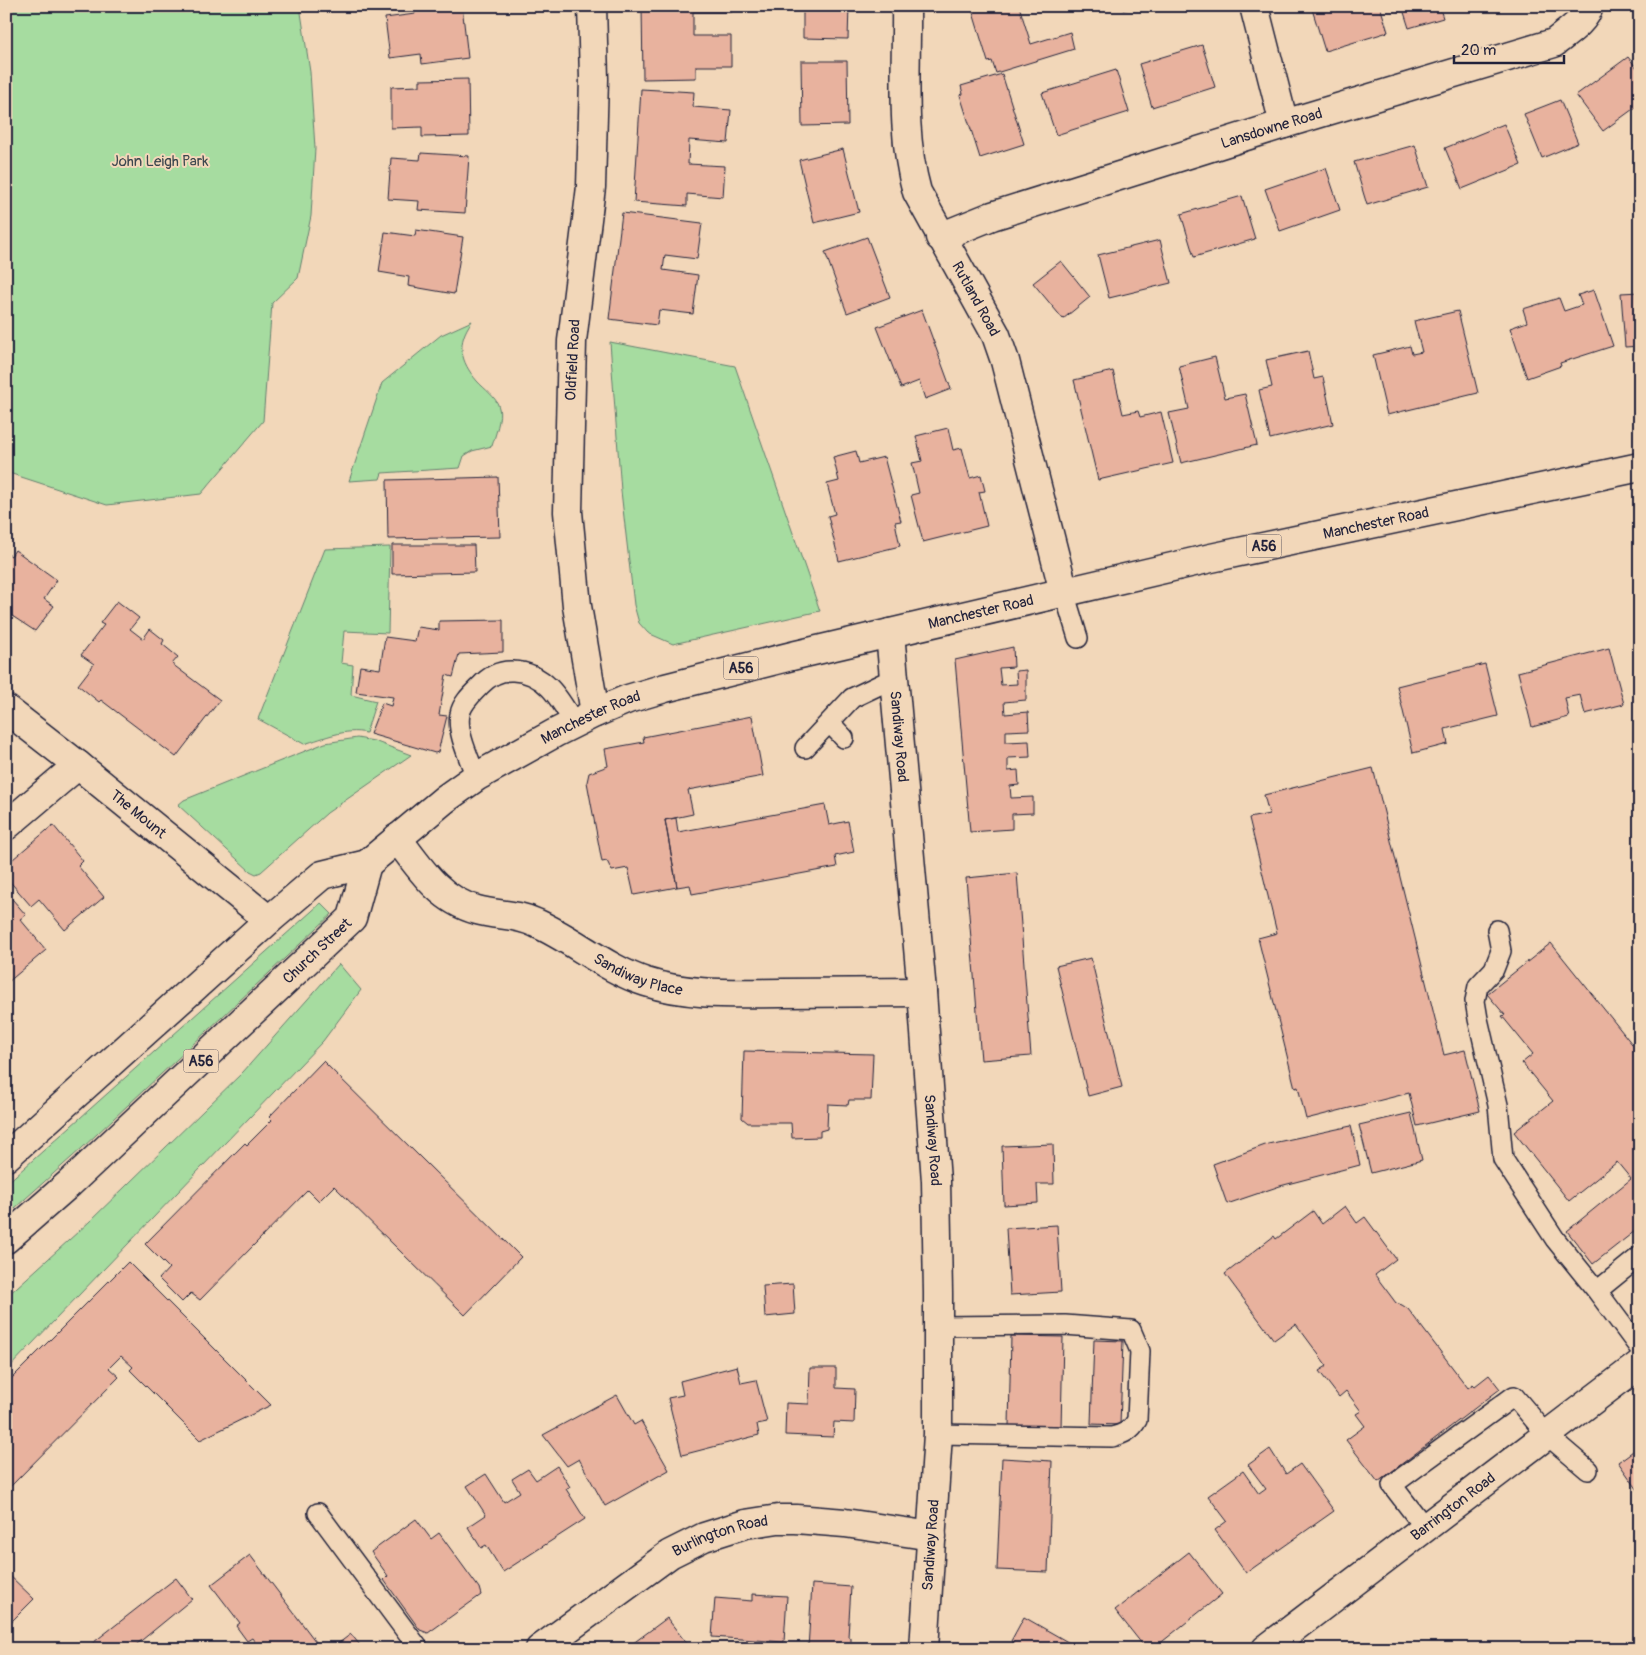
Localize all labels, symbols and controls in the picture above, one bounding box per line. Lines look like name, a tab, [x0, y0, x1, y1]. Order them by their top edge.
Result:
scale bar	[1454, 32, 1564, 64]
text: 20 m	[1461, 41, 1496, 60]
street label: Lansdowne Road	[1218, 104, 1324, 153]
park label: John Leigh Park	[112, 152, 209, 171]
street label: Rutland Road	[948, 258, 1004, 340]
street label: Oldfield Road	[561, 319, 585, 401]
street label: Manchester Road	[1321, 503, 1431, 543]
road number: A56	[1246, 534, 1282, 558]
street label: Manchester Road	[926, 590, 1036, 633]
road number: A56	[724, 656, 758, 680]
street label: Manchester Road	[537, 686, 643, 748]
street label: Sandiway Road	[886, 690, 913, 783]
street label: The Mount	[106, 786, 171, 843]
street label: Church Street	[278, 913, 356, 988]
street label: Sandiway Place	[590, 949, 685, 1000]
road number: A56	[184, 1050, 218, 1072]
street label: Sandiway Road	[920, 1094, 946, 1186]
street label: Barrington Road	[1407, 1468, 1499, 1545]
street label: Sandiway Road	[918, 1499, 944, 1591]
street label: Burlington Road	[669, 1511, 769, 1561]

